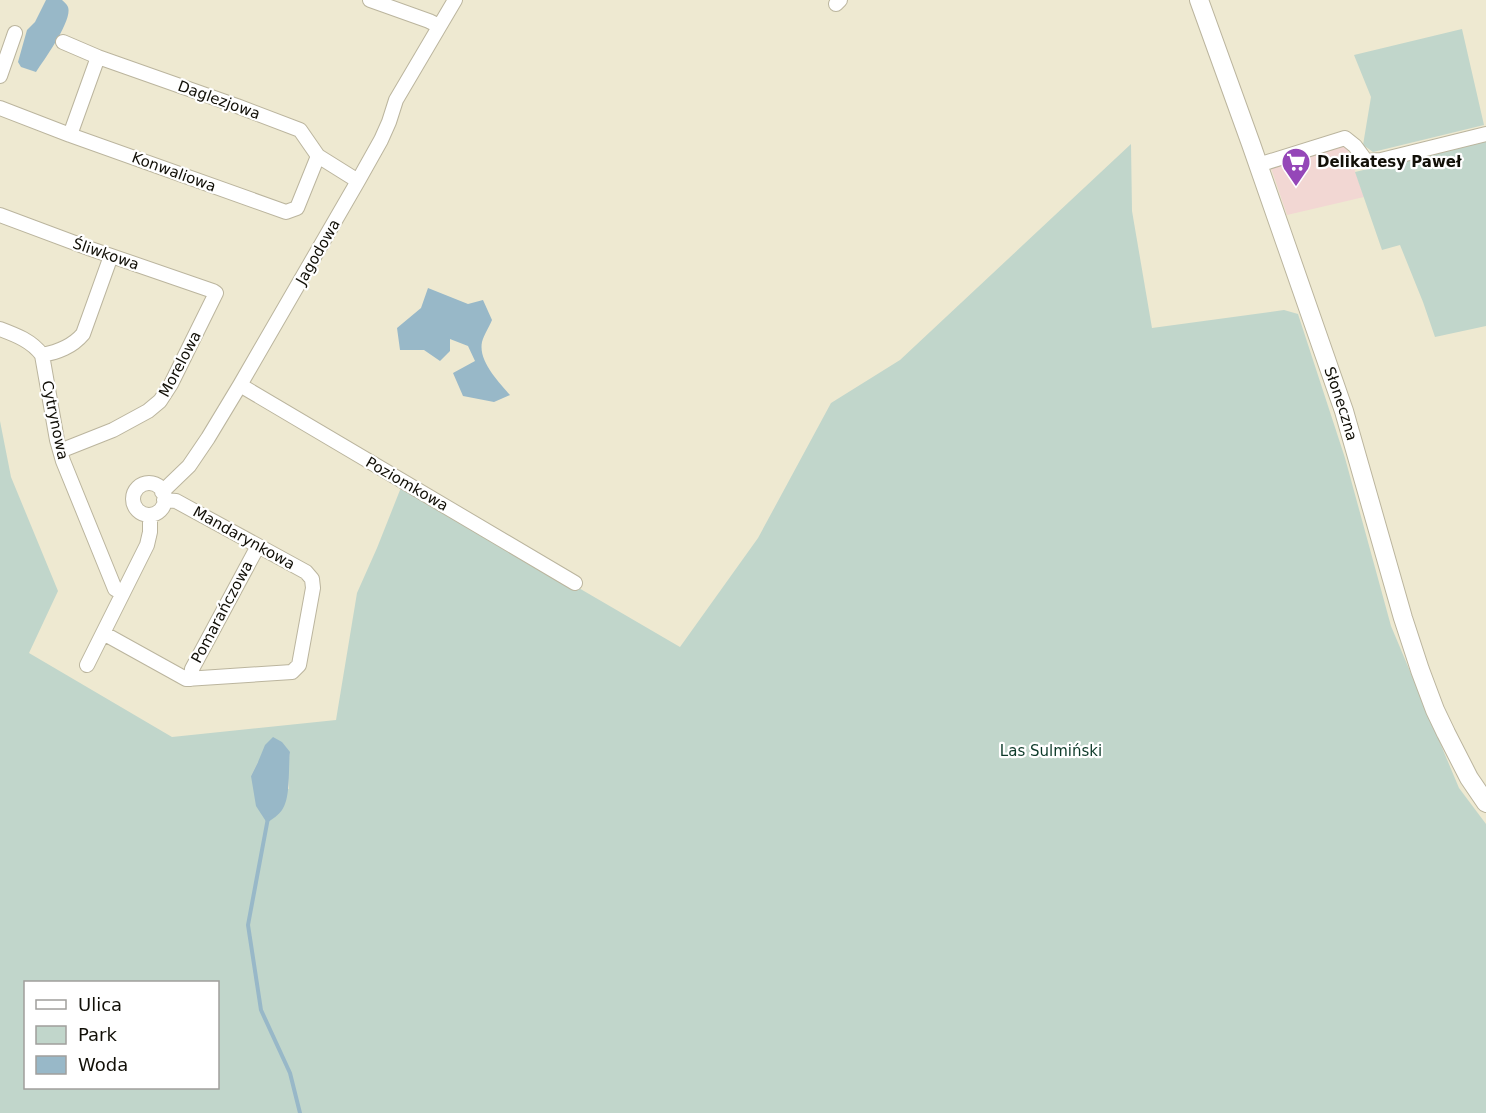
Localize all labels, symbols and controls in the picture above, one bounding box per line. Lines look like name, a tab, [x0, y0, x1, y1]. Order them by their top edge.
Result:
street label: Daglezjowa	[175, 77, 263, 123]
supermarket icon: Delikatesy Paweł	[1280, 146, 1312, 188]
street label: Konwaliowa	[129, 148, 219, 196]
place label: Delikatesy Paweł	[1317, 153, 1462, 171]
street label: Jagodowa	[292, 216, 344, 289]
street label: Śliwkowa	[70, 233, 142, 274]
street label: Morelowa	[155, 328, 205, 400]
street label: Słoneczna	[1320, 364, 1361, 443]
street label: Cytrynowa	[38, 379, 72, 461]
street label: Poziomkowa	[363, 453, 451, 515]
street label: Mandarynkowa	[190, 503, 298, 573]
street label: Pomarańczowa	[187, 558, 257, 666]
park label: Las Sulmiński	[1000, 742, 1102, 760]
legend	[24, 981, 219, 1089]
text: Ulica	[78, 994, 122, 1015]
text: Park	[78, 1024, 117, 1045]
text: Woda	[78, 1054, 128, 1075]

